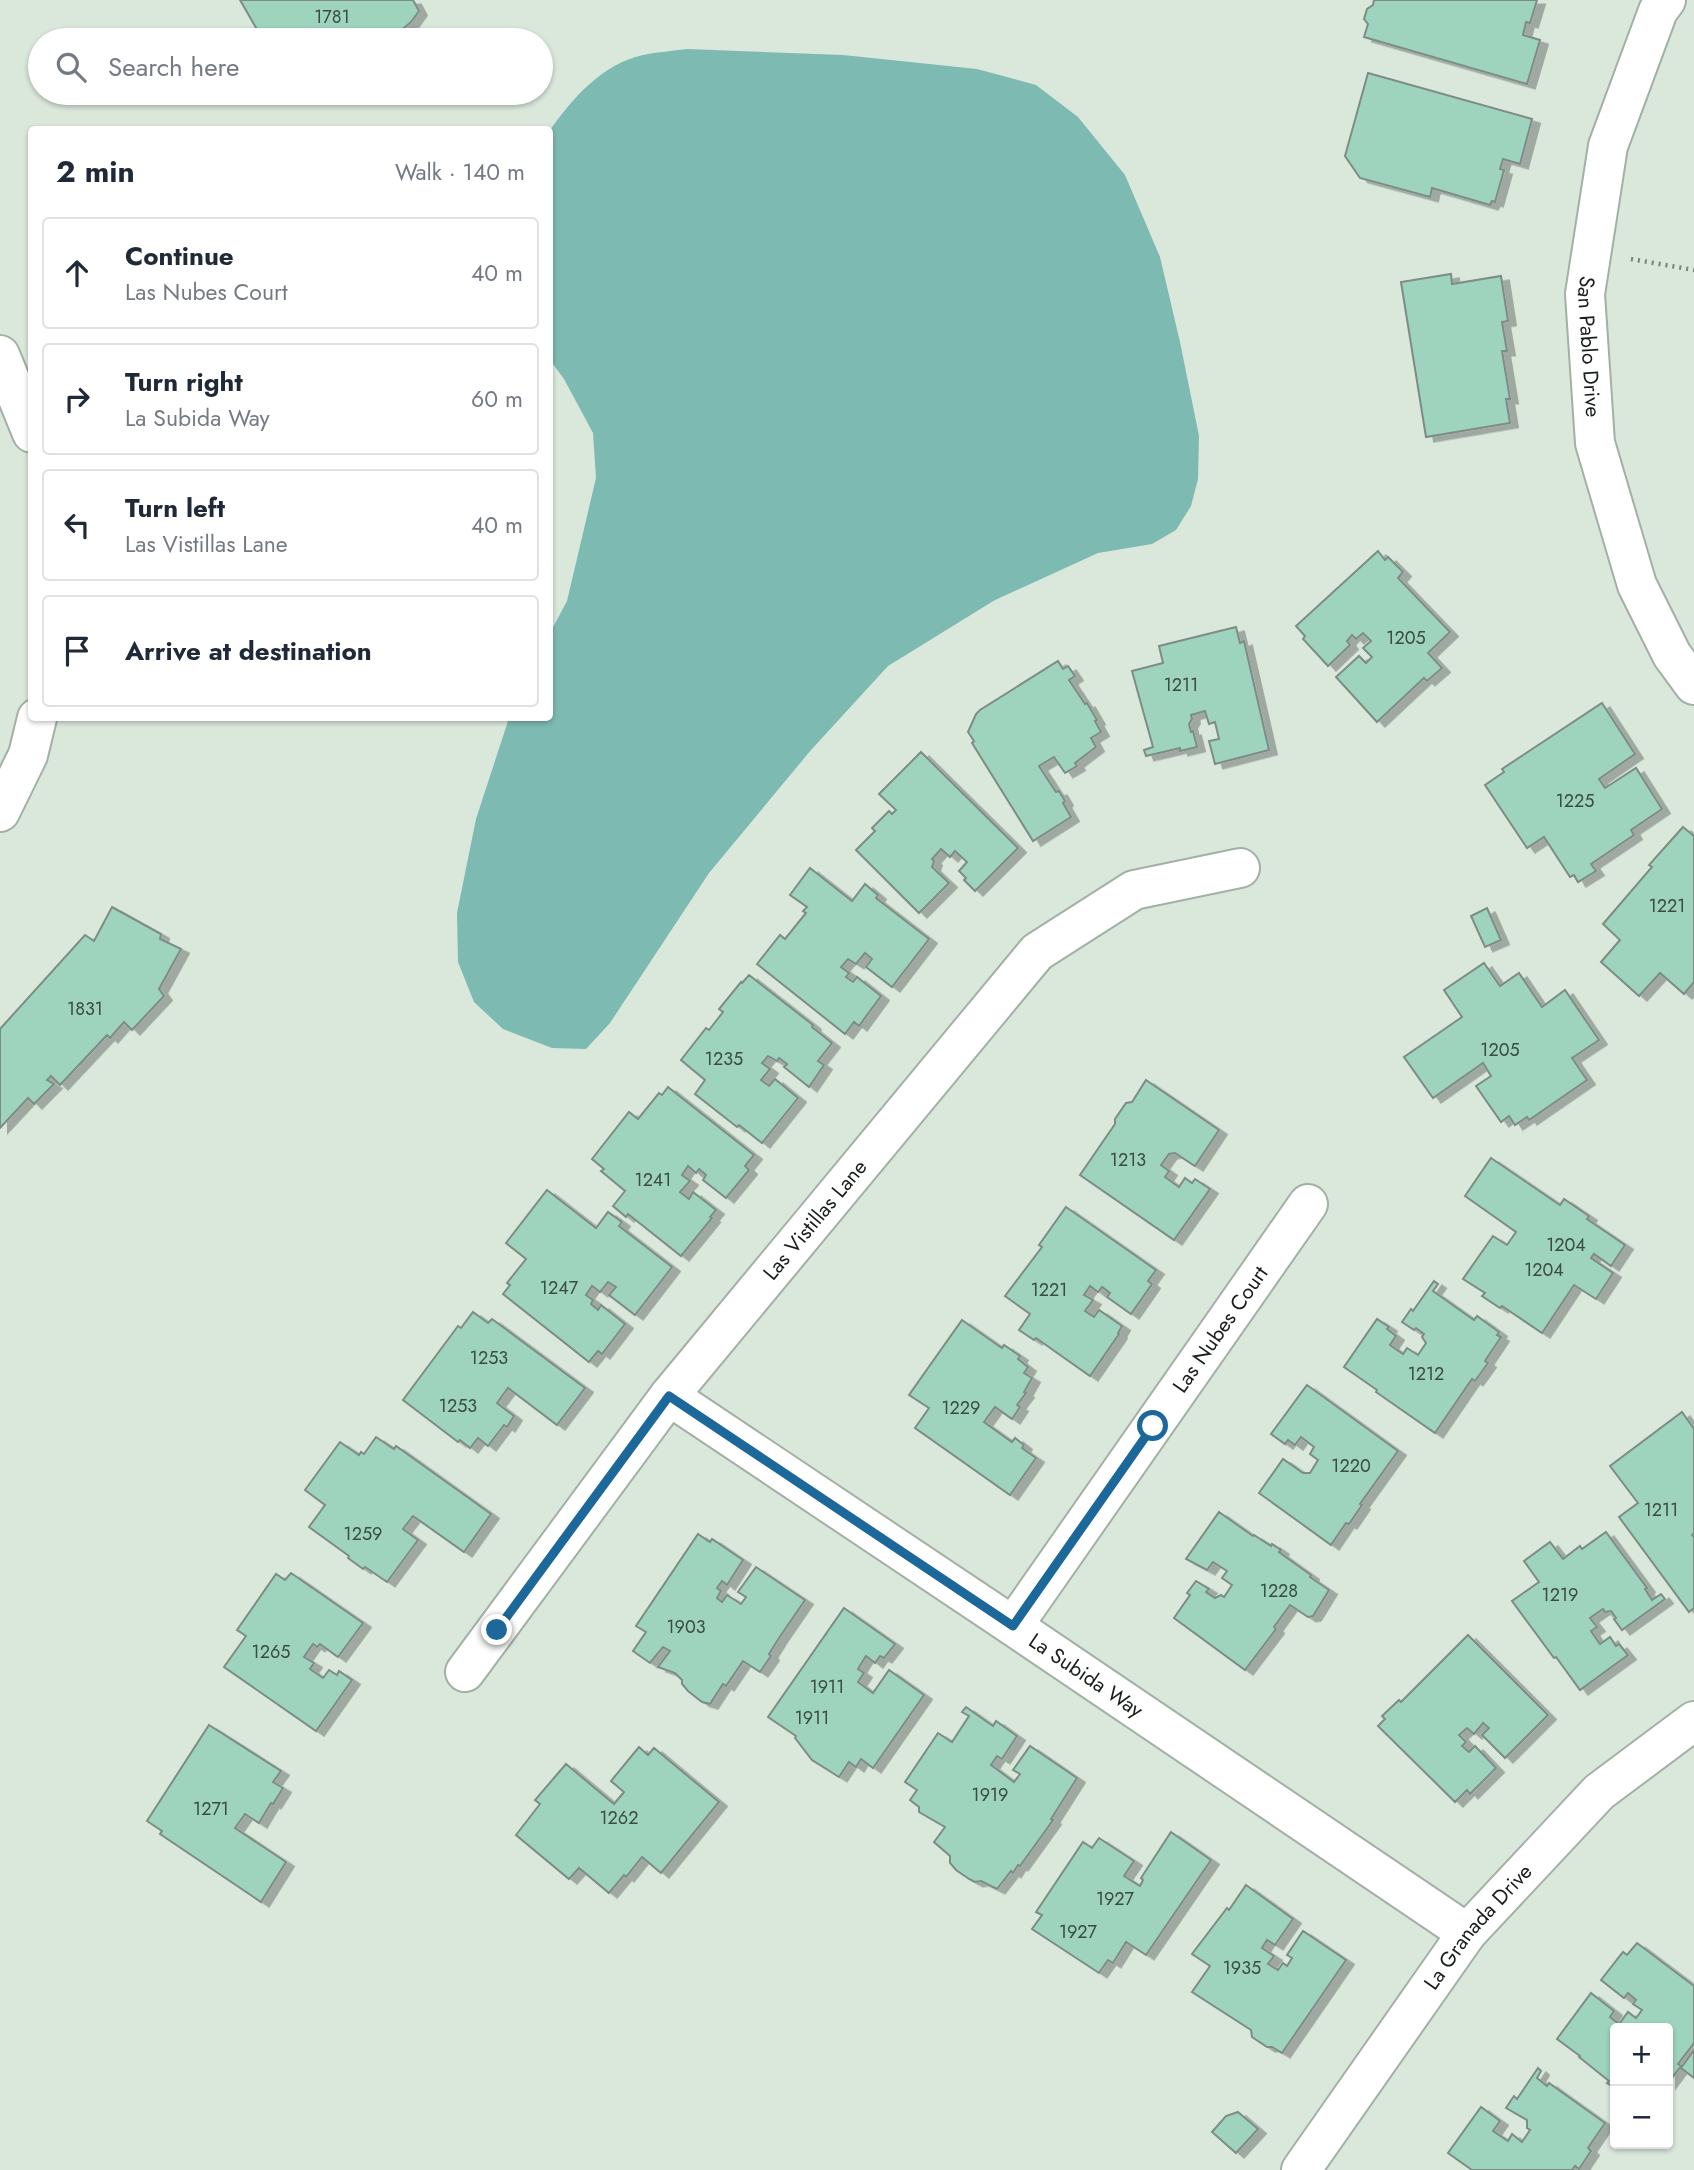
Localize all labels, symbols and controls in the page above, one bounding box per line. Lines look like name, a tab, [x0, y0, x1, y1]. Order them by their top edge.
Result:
house number: 1781	[314, 4, 350, 30]
search box	[28, 28, 553, 105]
icon: search	[52, 48, 90, 86]
text: Search here	[108, 48, 240, 86]
text: 2 min	[56, 150, 135, 193]
text: Walk · 140 m	[395, 155, 525, 189]
text: Continue	[125, 237, 234, 275]
icon: ahead	[58, 254, 96, 292]
text: 40 m	[471, 256, 523, 290]
street label: San Pablo Drive	[1570, 274, 1608, 418]
text: Las Nubes Court	[125, 275, 287, 309]
text: Turn right	[125, 363, 243, 401]
icon: right	[58, 380, 96, 418]
text: 60 m	[471, 382, 523, 416]
text: La Subida Way	[125, 401, 270, 435]
text: Turn left	[125, 489, 225, 527]
icon: left	[58, 506, 96, 544]
text: 40 m	[471, 508, 523, 542]
text: Las Vistillas Lane	[125, 527, 288, 561]
house number: 1205	[1386, 625, 1426, 651]
icon: arrive	[58, 632, 96, 670]
text: Arrive at destination	[125, 632, 372, 670]
house number: 1211	[1164, 672, 1198, 698]
house number: 1225	[1556, 788, 1594, 814]
house number: 1221	[1649, 893, 1685, 919]
house number: 1831	[67, 996, 103, 1022]
house number: 1205	[1480, 1037, 1520, 1063]
house number: 1235	[705, 1046, 743, 1072]
house number: 1213	[1110, 1147, 1146, 1173]
street label: Las Vistillas Lane	[756, 1153, 874, 1287]
house number: 1241	[635, 1167, 671, 1193]
house number: 1204	[1546, 1232, 1586, 1258]
house number: 1204	[1524, 1257, 1564, 1283]
street label: Las Nubes Court	[1166, 1260, 1275, 1399]
house number: 1247	[540, 1275, 579, 1301]
house number: 1221	[1031, 1277, 1067, 1303]
house number: 1253	[470, 1345, 508, 1371]
house number: 1212	[1408, 1361, 1444, 1387]
house number: 1253	[439, 1393, 477, 1419]
house number: 1229	[942, 1395, 980, 1421]
route start	[1137, 1410, 1168, 1441]
house number: 1220	[1331, 1453, 1371, 1479]
house number: 1211	[1644, 1497, 1678, 1523]
house number: 1259	[344, 1521, 382, 1547]
house number: 1228	[1260, 1578, 1298, 1604]
house number: 1219	[1542, 1582, 1578, 1608]
route end	[481, 1614, 512, 1645]
house number: 1903	[666, 1614, 706, 1640]
street label: La Subida Way	[1023, 1626, 1150, 1725]
house number: 1265	[252, 1639, 290, 1665]
house number: 1911	[810, 1674, 844, 1700]
house number: 1911	[795, 1705, 829, 1731]
house number: 1919	[972, 1782, 1008, 1808]
house number: 1271	[193, 1796, 229, 1822]
house number: 1262	[600, 1805, 638, 1831]
street label: La Granada Drive	[1417, 1857, 1539, 1996]
house number: 1927	[1096, 1886, 1135, 1912]
house number: 1927	[1059, 1919, 1098, 1945]
house number: 1935	[1223, 1955, 1261, 1981]
map controls	[1610, 2023, 1673, 2149]
button: +	[1610, 2023, 1673, 2086]
button: −	[1610, 2086, 1673, 2149]

